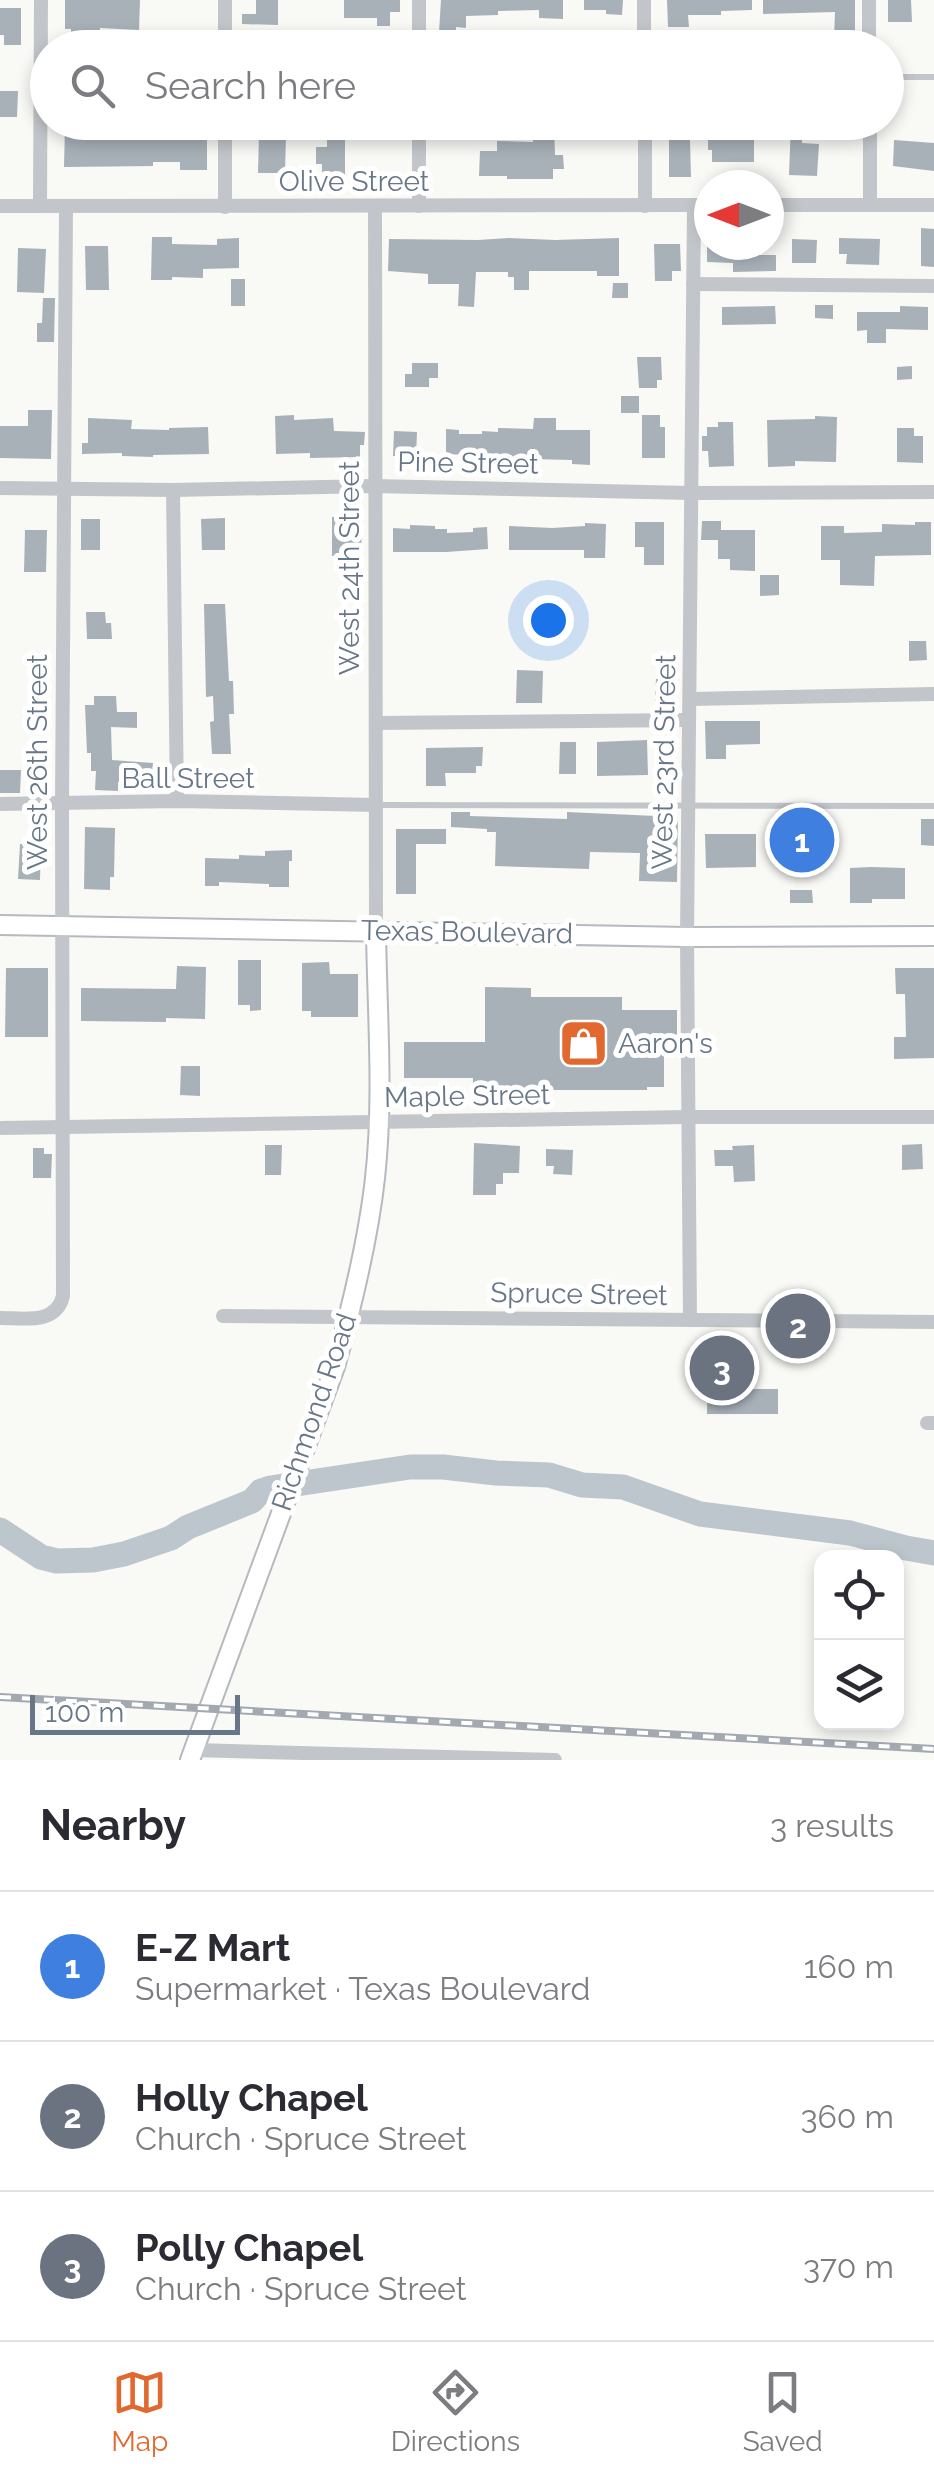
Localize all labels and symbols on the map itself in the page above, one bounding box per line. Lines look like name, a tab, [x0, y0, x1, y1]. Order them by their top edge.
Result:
street label: Olive Street	[279, 165, 430, 198]
north arrow	[694, 170, 784, 260]
street label: Pine Street	[397, 445, 539, 481]
street label: West 24th Street	[333, 460, 366, 675]
your location	[523, 595, 574, 646]
street label: West 26th Street	[21, 653, 54, 870]
street label: West 23rd Street	[646, 654, 682, 870]
street label: Ball Street	[121, 762, 255, 795]
pin: 1	[770, 802, 834, 878]
street label: Texas Boulevard	[361, 914, 573, 950]
shop icon: Aaron's	[557, 1017, 609, 1069]
place label: Aaron's	[618, 1027, 713, 1060]
street label: Maple Street	[384, 1078, 551, 1114]
street label: Spruce Street	[490, 1276, 668, 1312]
pin: 2	[766, 1288, 830, 1364]
street label: Richmond Road	[265, 1309, 363, 1515]
pin: 3	[690, 1330, 754, 1406]
scale bar	[30, 1690, 240, 1734]

